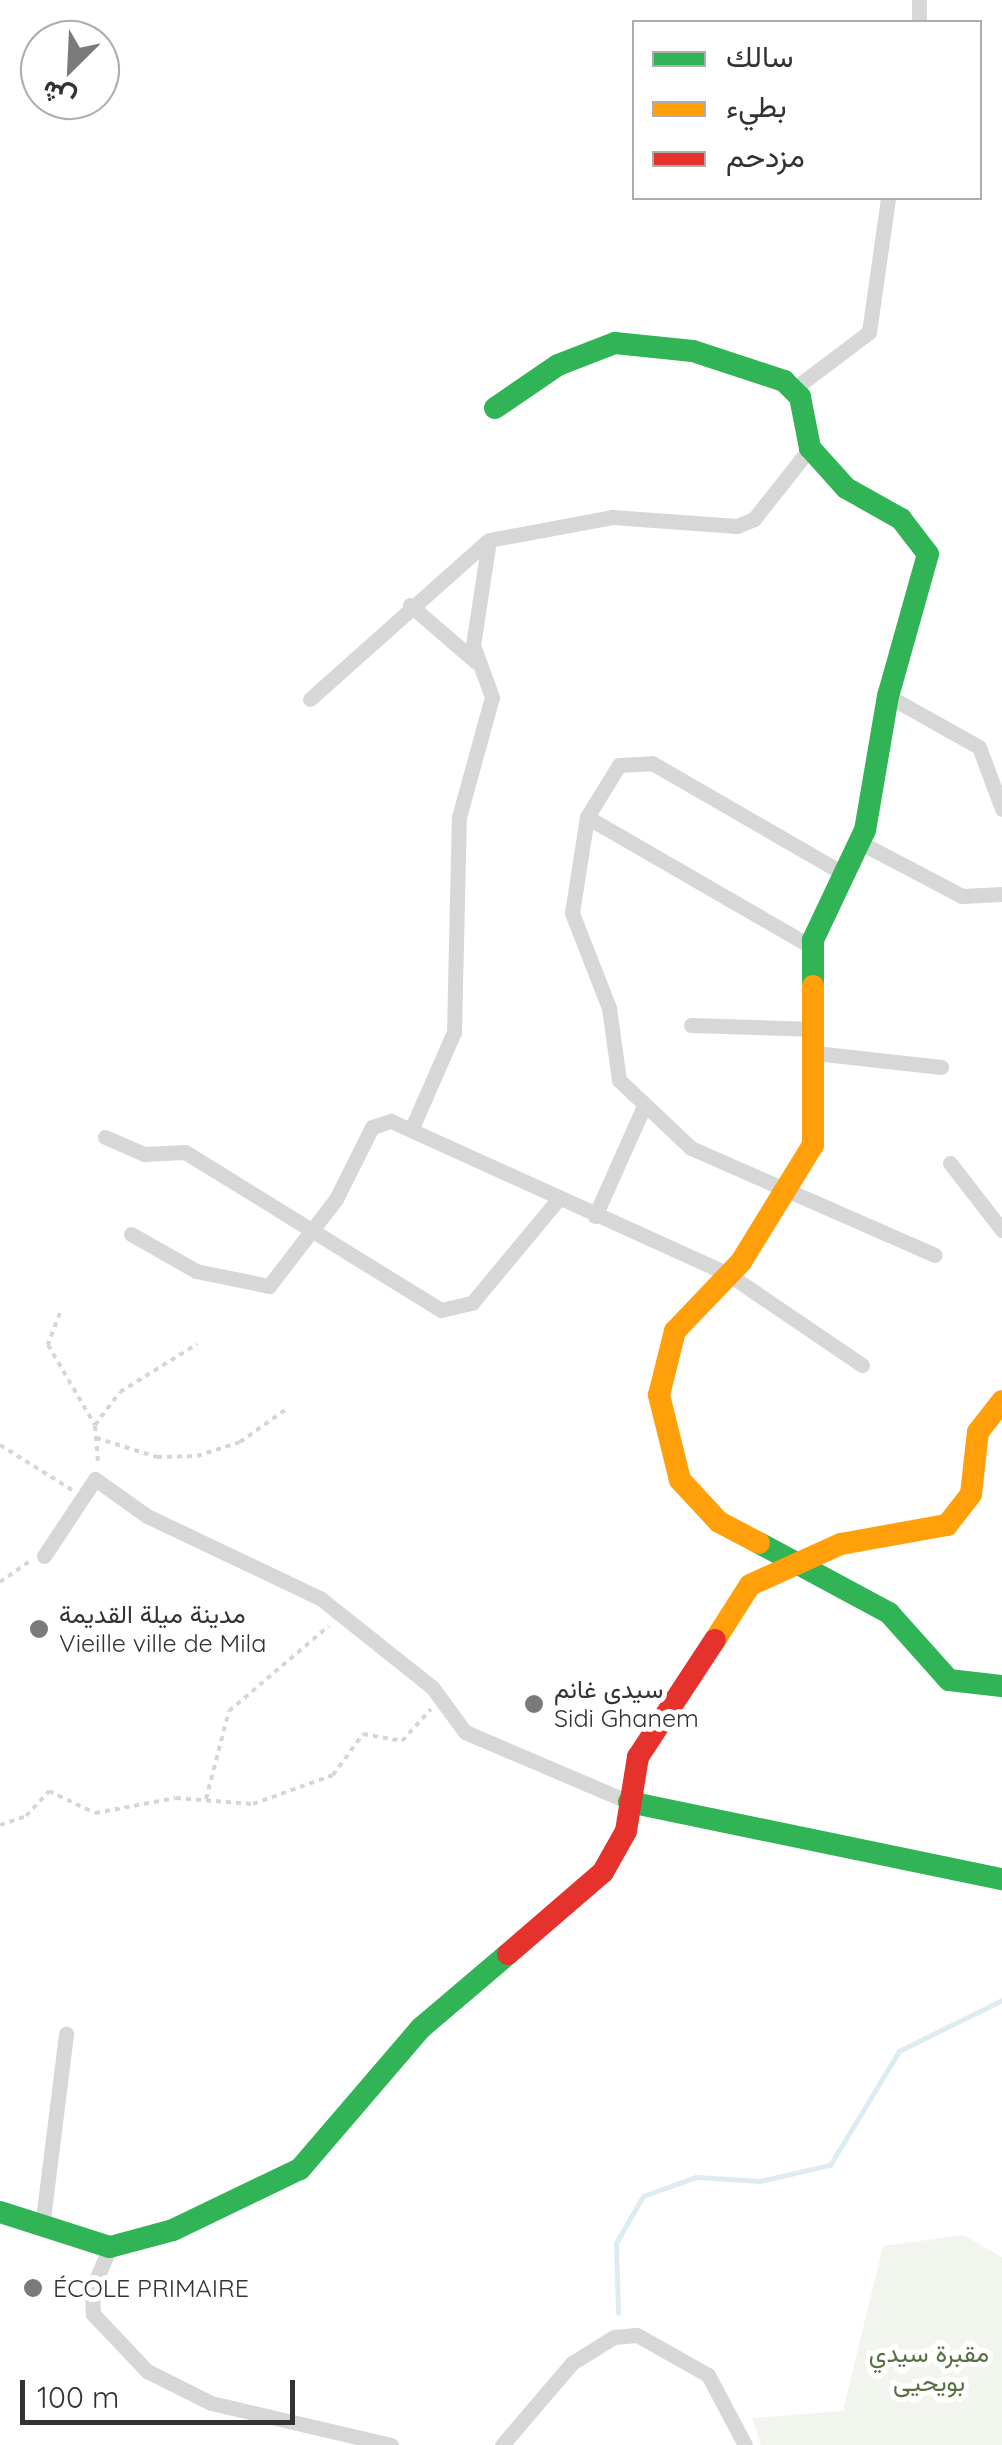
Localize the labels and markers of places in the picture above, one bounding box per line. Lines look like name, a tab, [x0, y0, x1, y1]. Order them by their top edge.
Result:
place label: مدينة ميلة القديمة Vieille ville de Mila	[59, 1600, 266, 1659]
marker: مدينة ميلة القديمة Vieille ville de Mila	[28, 1618, 50, 1640]
place label: سيدي غانم Sidi Ghanem	[554, 1675, 699, 1734]
marker: سيدي غانم Sidi Ghanem	[523, 1693, 545, 1715]
place label: ÉCOLE PRIMAIRE	[53, 2273, 249, 2303]
marker: ÉCOLE PRIMAIRE	[22, 2277, 44, 2299]

